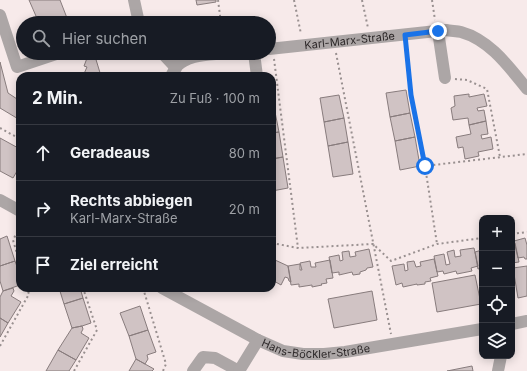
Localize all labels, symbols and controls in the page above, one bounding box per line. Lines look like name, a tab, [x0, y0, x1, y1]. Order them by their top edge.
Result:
search box	[16, 16, 276, 60]
route end	[429, 22, 447, 40]
icon: search	[30, 27, 52, 49]
text: Hier suchen	[62, 29, 147, 48]
street label: Karl-Marx-Straße	[303, 29, 396, 52]
text: 2 Min.	[32, 88, 83, 108]
text: Zu Fuß · 100 m	[170, 90, 260, 106]
icon: ahead	[32, 142, 54, 164]
text: Geradeaus	[70, 143, 150, 162]
text: 80 m	[229, 145, 260, 161]
route start	[416, 157, 434, 175]
text: Rechts abbiegen	[70, 191, 192, 210]
icon: right	[32, 198, 54, 220]
text: 20 m	[229, 201, 260, 217]
text: Karl-Marx-Straße	[70, 210, 178, 226]
map controls	[479, 215, 515, 359]
button: +	[479, 215, 515, 251]
button: −	[479, 251, 515, 287]
icon: arrive	[32, 254, 54, 276]
text: Ziel erreicht	[70, 255, 158, 274]
button: locate	[479, 287, 515, 323]
button: layers	[479, 323, 515, 359]
street label: Hans-Böckler-Straße	[260, 336, 371, 361]

